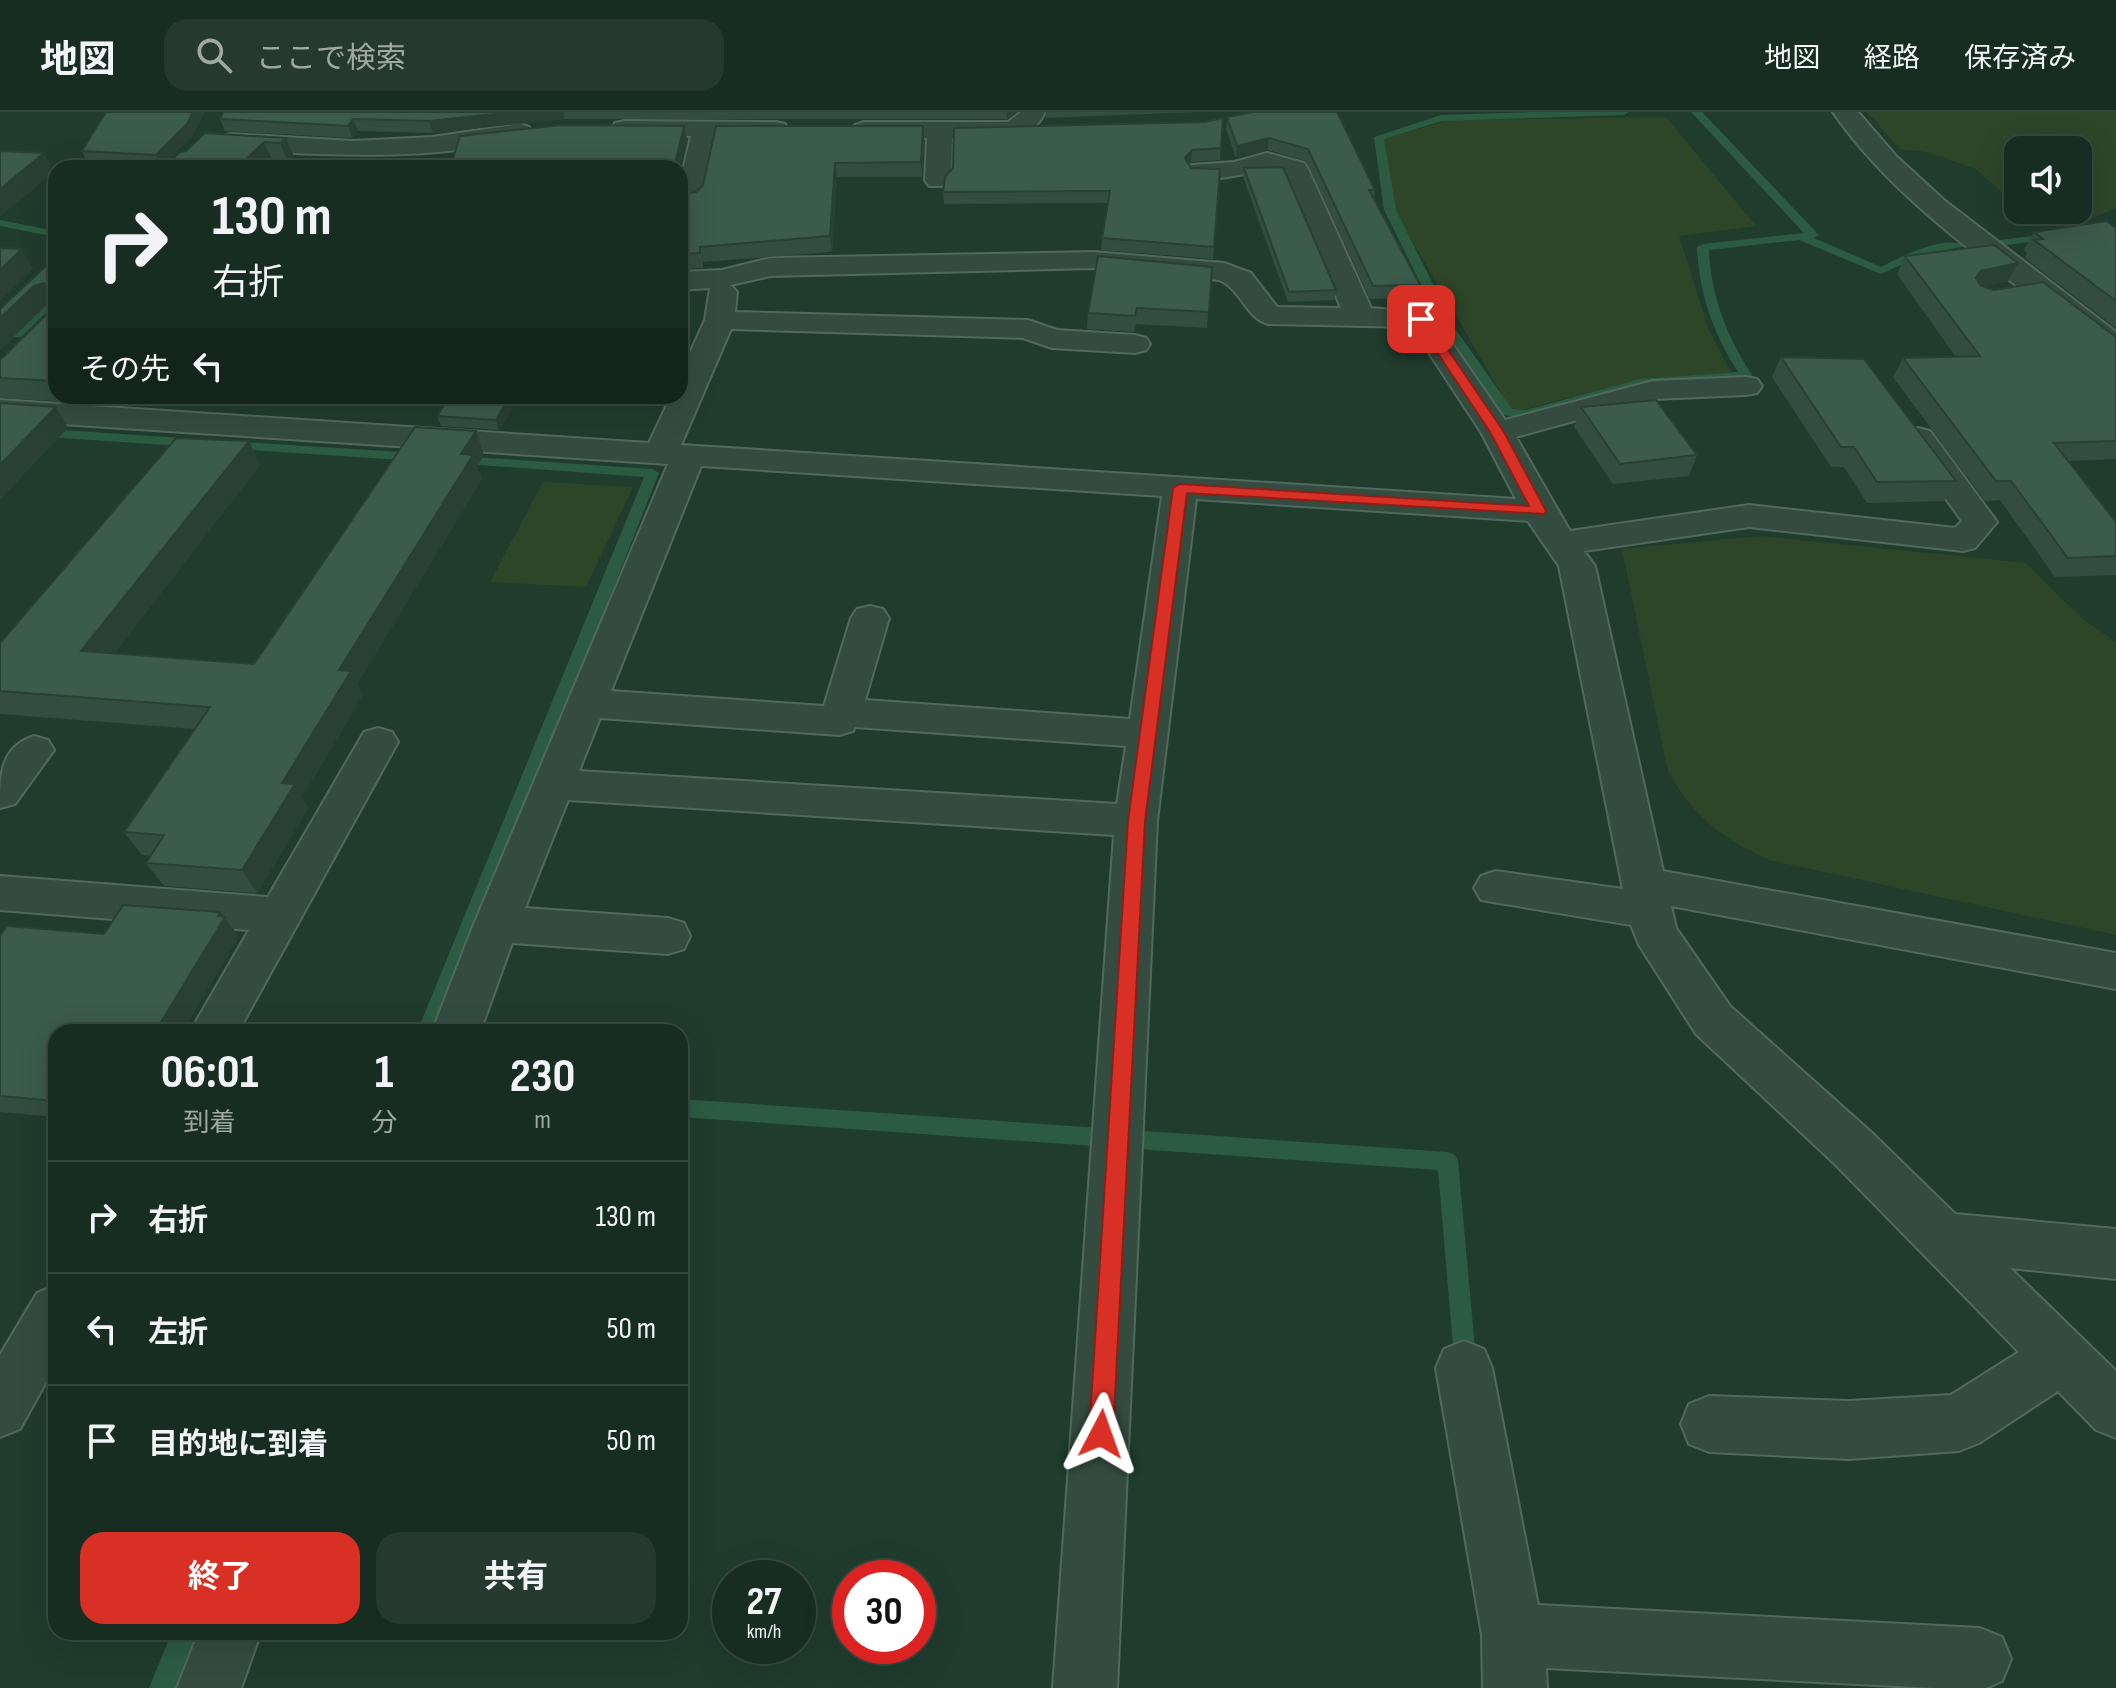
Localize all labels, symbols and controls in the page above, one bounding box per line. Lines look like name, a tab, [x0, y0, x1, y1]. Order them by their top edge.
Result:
search box	[164, 19, 724, 91]
icon: search	[192, 33, 236, 77]
text: 地図	[40, 38, 116, 83]
text: ここで検索	[256, 41, 406, 77]
text: 地図	[1764, 42, 1820, 75]
text: 経路	[1864, 42, 1920, 75]
text: 保存済み	[1964, 42, 2076, 75]
map controls	[2004, 136, 2092, 224]
button: sound	[2004, 136, 2092, 224]
text: 130 m	[212, 184, 332, 251]
icon: right	[80, 192, 184, 296]
text: 右折	[212, 262, 284, 305]
pin	[1387, 285, 1455, 353]
icon: arrive	[1399, 297, 1443, 341]
icon: left	[186, 344, 230, 388]
text: その先	[80, 352, 170, 388]
text: 06:01	[161, 1044, 259, 1101]
text: 1	[375, 1044, 394, 1101]
text: 230	[510, 1048, 575, 1105]
text: m	[534, 1105, 551, 1136]
text: 到着	[184, 1108, 236, 1139]
text: 分	[371, 1108, 397, 1139]
icon: right	[80, 1195, 124, 1239]
text: 130 m	[596, 1199, 656, 1235]
text: 右折	[148, 1203, 208, 1239]
icon: left	[80, 1307, 124, 1351]
text: 50 m	[607, 1311, 656, 1347]
text: 左折	[148, 1315, 208, 1351]
position arrow	[1059, 1392, 1143, 1476]
icon: arrive	[80, 1419, 124, 1463]
text: 50 m	[607, 1423, 656, 1459]
text: 目的地に到着	[148, 1427, 328, 1463]
button: 終了	[80, 1532, 360, 1624]
button: 共有	[376, 1532, 656, 1624]
speed limit sign: 30	[832, 1560, 936, 1664]
text: 27	[747, 1578, 781, 1626]
text: km/h	[747, 1620, 781, 1644]

